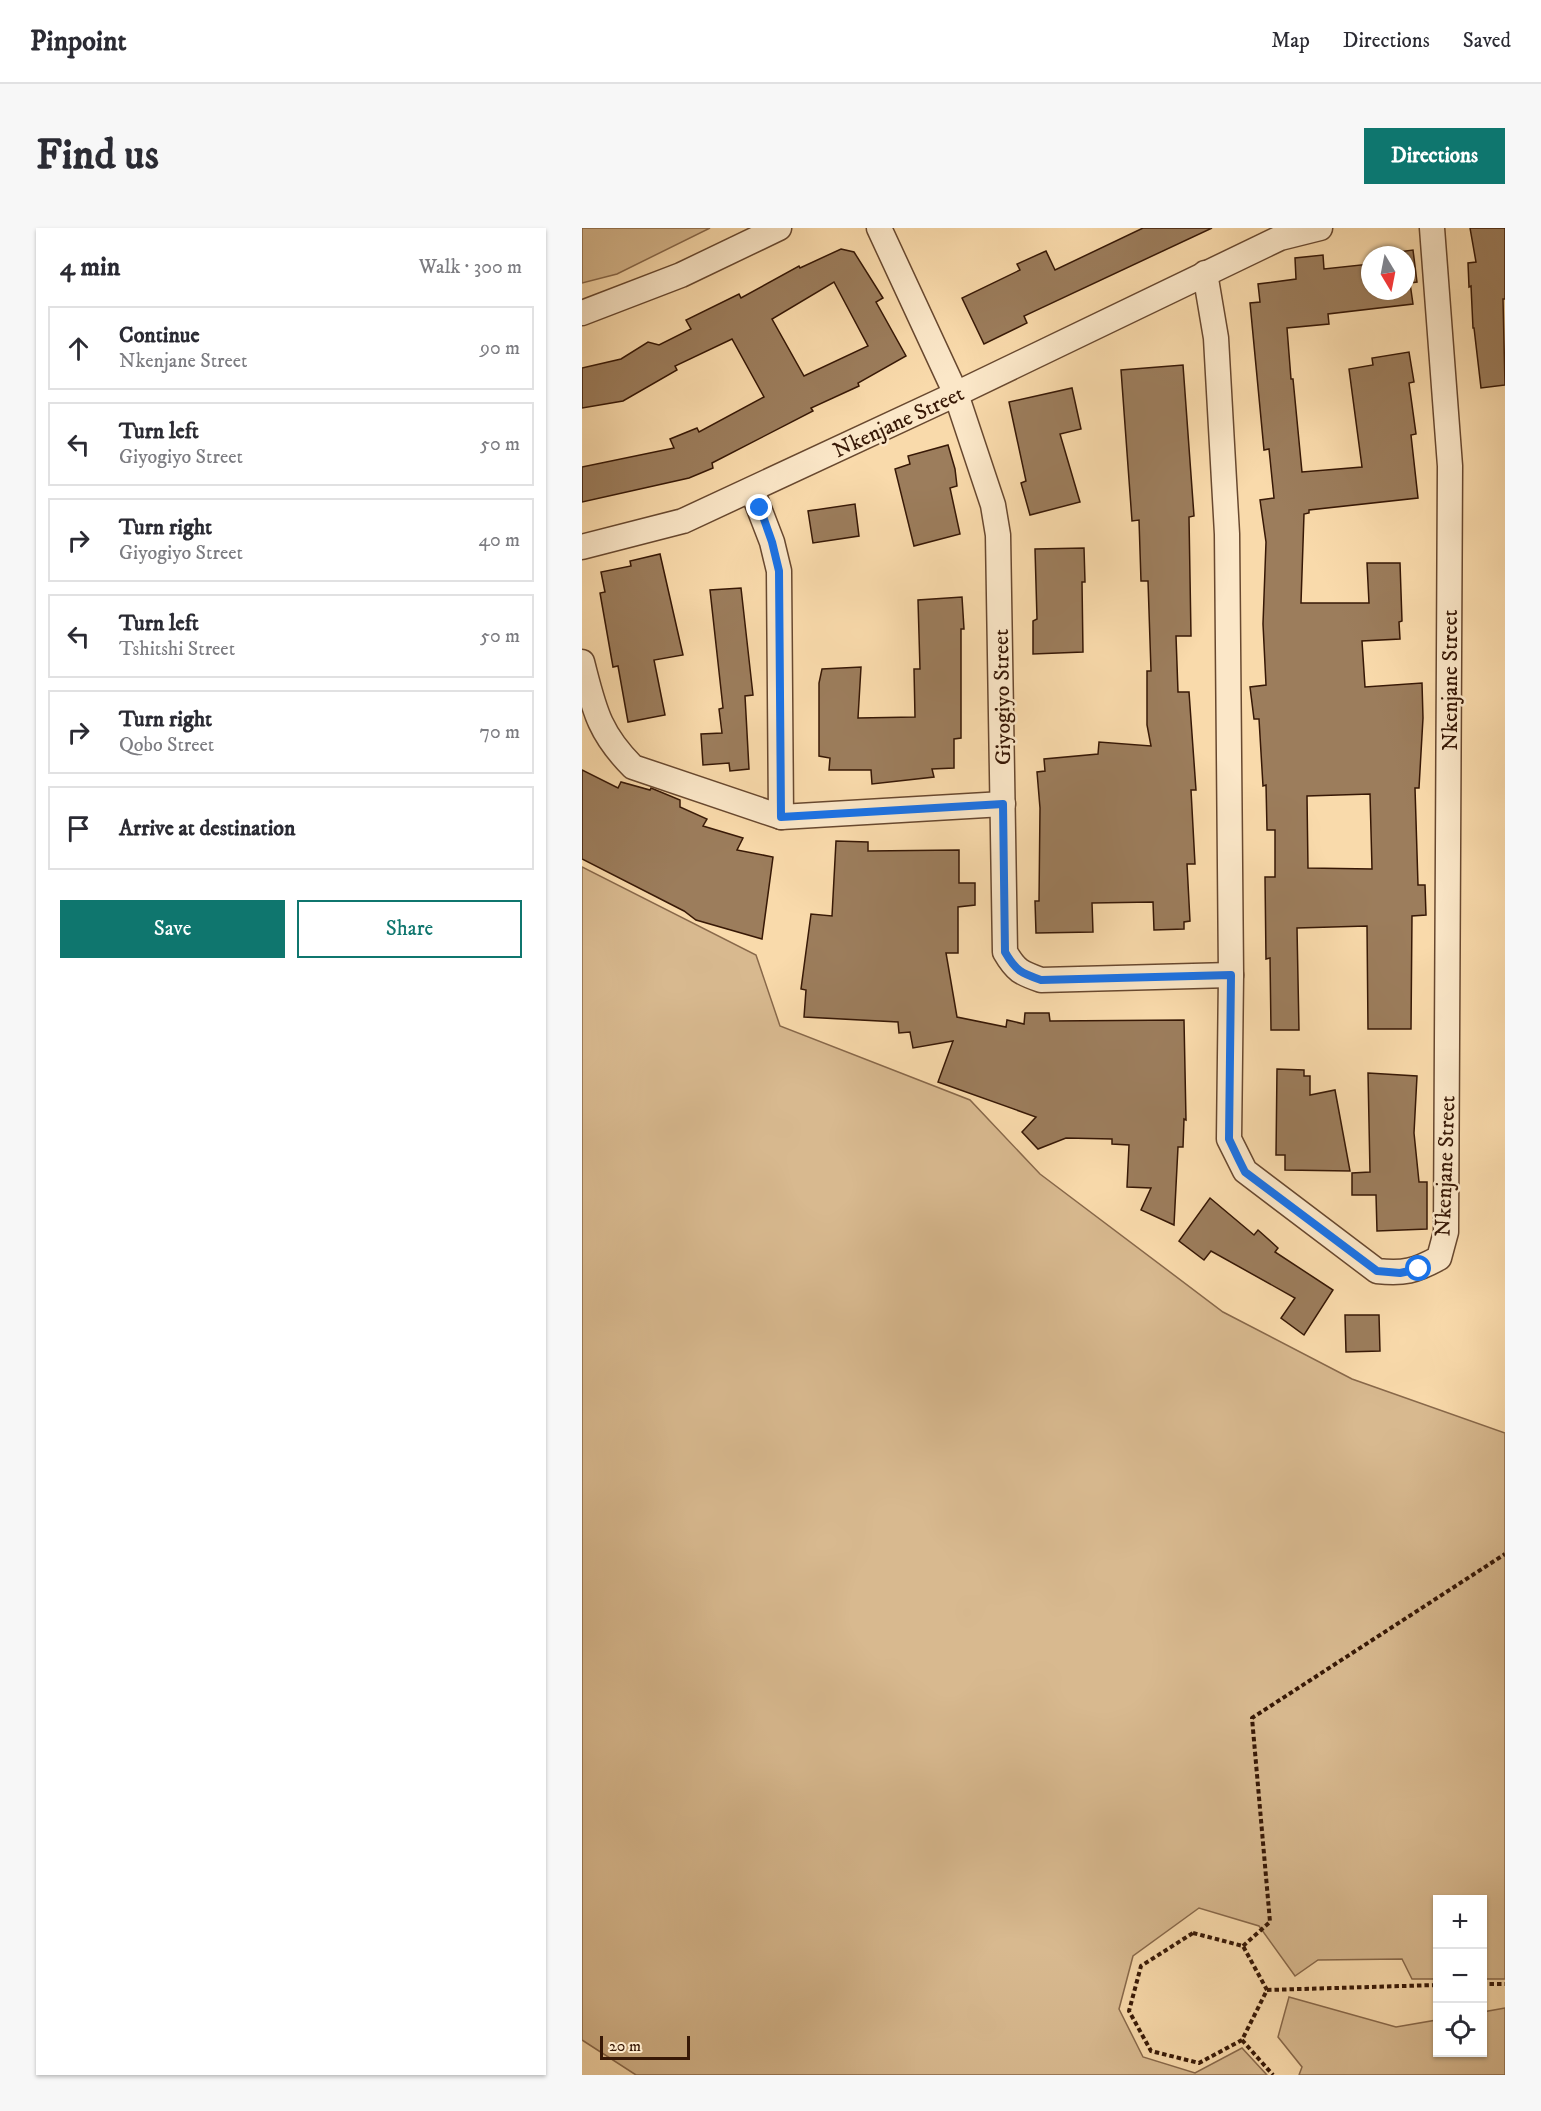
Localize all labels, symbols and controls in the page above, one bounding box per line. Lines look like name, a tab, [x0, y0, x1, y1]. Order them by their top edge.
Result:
text: Pinpoint	[30, 24, 126, 59]
text: Map	[1271, 28, 1310, 54]
text: Directions	[1343, 28, 1430, 54]
text: Saved	[1463, 28, 1511, 54]
button: Directions	[1364, 128, 1505, 184]
text: Find us	[36, 130, 159, 182]
north arrow	[1361, 246, 1415, 300]
text: 4 min	[60, 251, 120, 284]
text: Walk · 300 m	[419, 255, 522, 280]
text: Continue	[119, 322, 200, 349]
icon: ahead	[62, 332, 95, 365]
text: 90 m	[480, 336, 520, 361]
text: Nkenjane Street	[119, 349, 247, 374]
street label: Nkenjane Street	[829, 380, 968, 464]
text: Turn left	[119, 418, 199, 445]
icon: left	[62, 428, 95, 461]
text: 50 m	[480, 432, 520, 457]
text: Giyogiyo Street	[119, 445, 243, 470]
route end	[746, 494, 772, 520]
text: Turn right	[119, 514, 212, 541]
icon: right	[62, 524, 95, 557]
text: 40 m	[478, 528, 520, 553]
text: Giyogiyo Street	[119, 541, 243, 566]
street label: Nkenjane Street	[1437, 609, 1464, 751]
text: Turn left	[119, 610, 199, 637]
icon: left	[62, 620, 95, 653]
text: 50 m	[480, 624, 520, 649]
street label: Giyogiyo Street	[988, 629, 1017, 765]
text: Tshitshi Street	[119, 637, 235, 662]
text: Turn right	[119, 706, 212, 733]
icon: right	[62, 716, 95, 749]
text: 70 m	[479, 720, 520, 745]
text: Qobo Street	[119, 733, 214, 758]
icon: arrive	[62, 812, 95, 845]
text: Arrive at destination	[119, 815, 296, 842]
button: Save	[60, 900, 285, 958]
button: Share	[297, 900, 522, 958]
street label: Nkenjane Street	[1430, 1095, 1461, 1237]
route start	[1405, 1255, 1431, 1281]
map controls	[1433, 1895, 1487, 2057]
button: +	[1433, 1895, 1487, 1949]
button: −	[1433, 1949, 1487, 2003]
button: locate	[1433, 2003, 1487, 2057]
scale bar	[600, 2033, 690, 2060]
text: 20 m	[609, 2036, 641, 2056]

